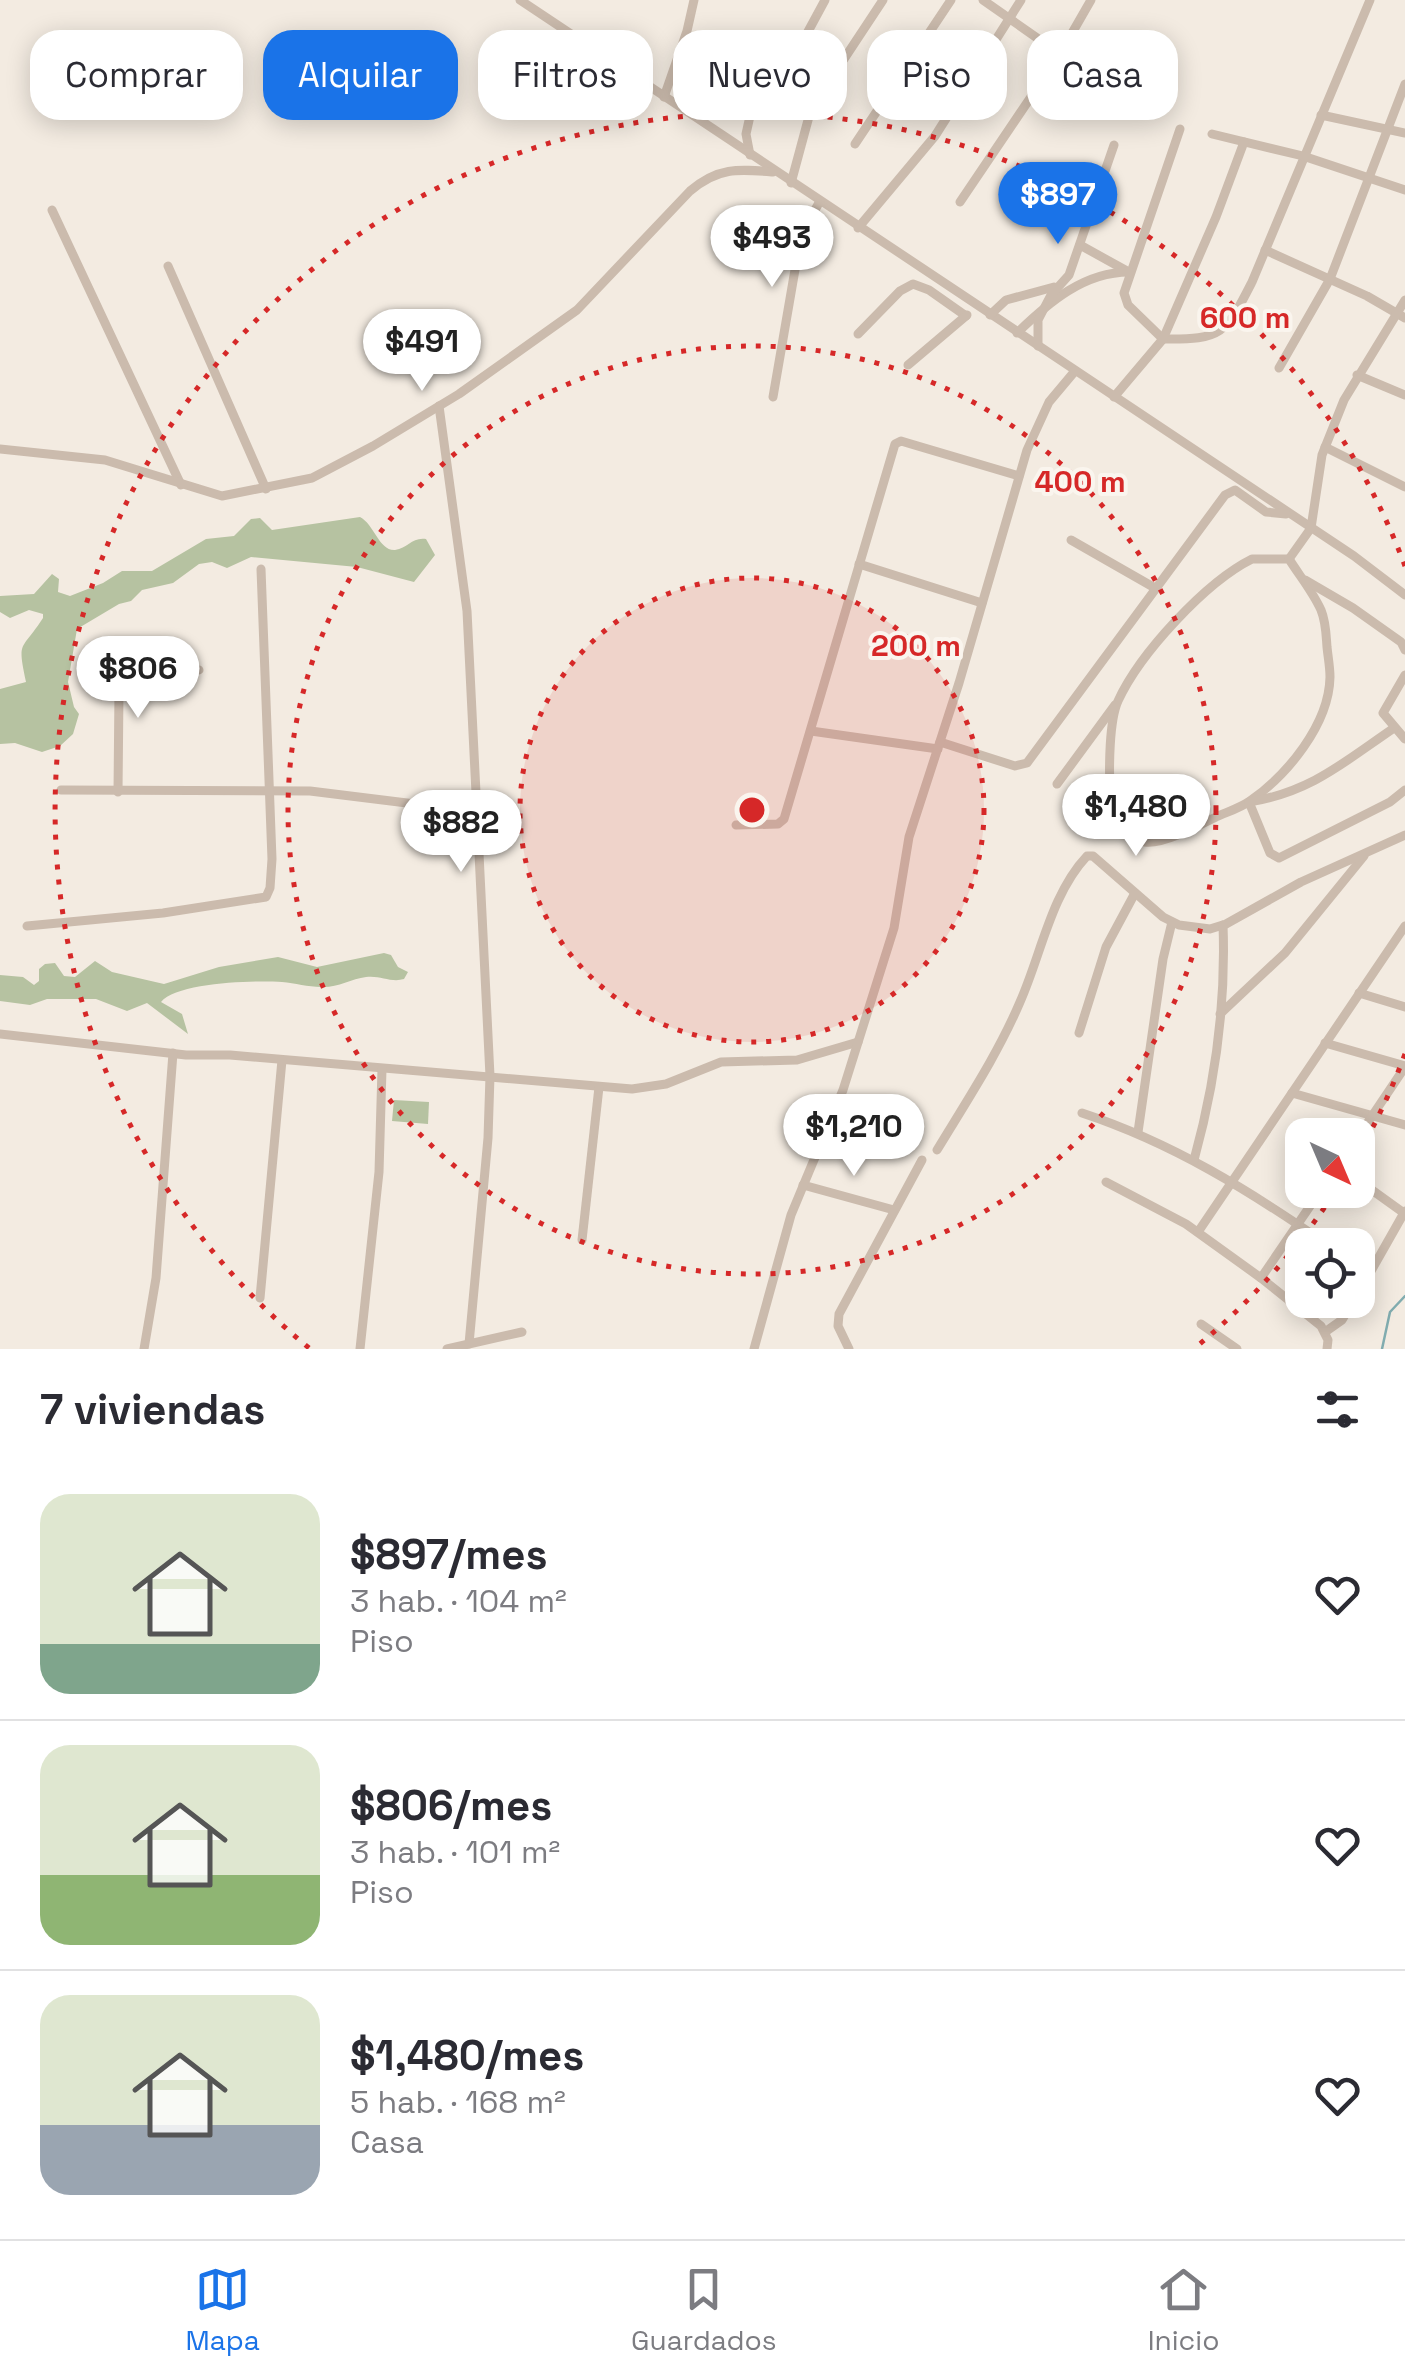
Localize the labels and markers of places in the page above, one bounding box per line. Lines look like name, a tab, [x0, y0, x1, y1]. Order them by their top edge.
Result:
pin: $897	[999, 162, 1117, 247]
pin: $493	[713, 205, 831, 290]
pin: $491	[363, 309, 481, 394]
pin: $806	[79, 636, 197, 721]
pin: $1,480	[1055, 774, 1217, 859]
pin: $882	[402, 790, 520, 875]
centre of rings	[734, 792, 770, 828]
pin: $1,210	[773, 1094, 935, 1179]

